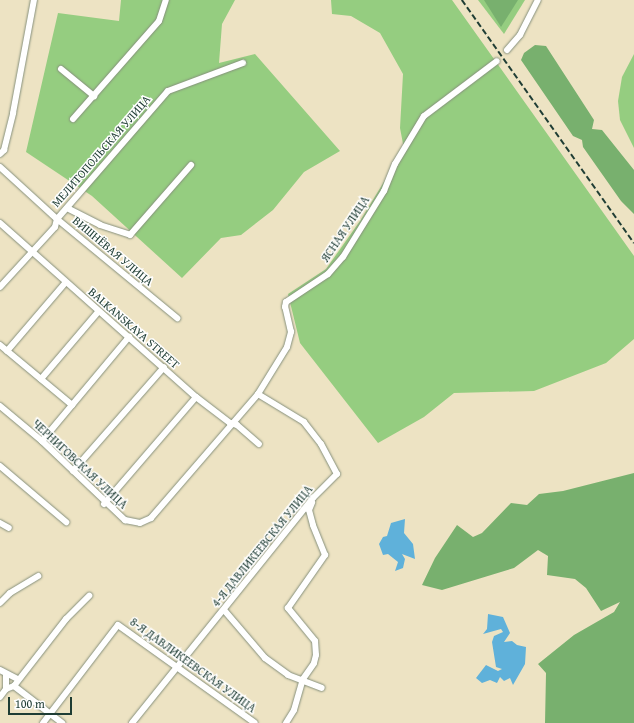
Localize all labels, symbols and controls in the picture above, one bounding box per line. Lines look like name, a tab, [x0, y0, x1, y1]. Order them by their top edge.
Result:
street label: МЕЛИТОПОЛЬСКАЯ УЛИЦА	[49, 92, 153, 210]
street label: ЯСНАЯ УЛИЦА	[318, 193, 372, 265]
street label: ВИШНЁВАЯ УЛИЦА	[70, 213, 156, 289]
street label: BALKANSKAYA STREET	[86, 285, 182, 371]
street label: ЧЕРНИГОВСКАЯ УЛИЦА	[29, 416, 131, 512]
street label: 4-Я ДАВЛИКЕЕВСКАЯ УЛИЦА	[208, 482, 316, 610]
street label: 8-Я ДАВЛИКЕЕВСКАЯ УЛИЦА	[127, 614, 259, 716]
scale bar	[10, 689, 74, 715]
text: 100 m	[15, 695, 45, 712]

